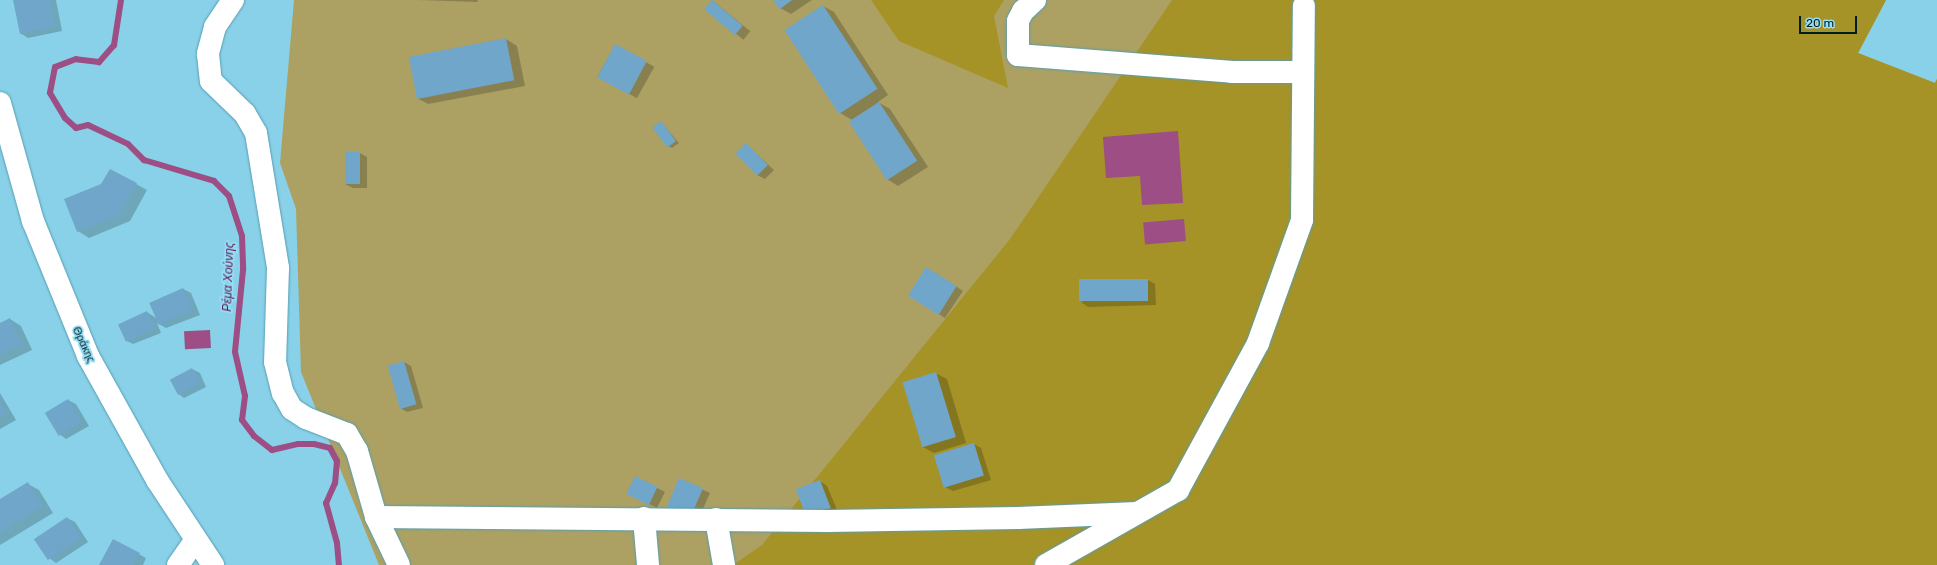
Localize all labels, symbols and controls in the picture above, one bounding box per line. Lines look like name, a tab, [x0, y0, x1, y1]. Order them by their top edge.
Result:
scale bar	[1801, 8, 1859, 34]
text: 20 m	[1806, 16, 1834, 30]
water label: Ρέμα Χούνης	[221, 242, 237, 312]
street label: Θράκης	[69, 325, 97, 365]

